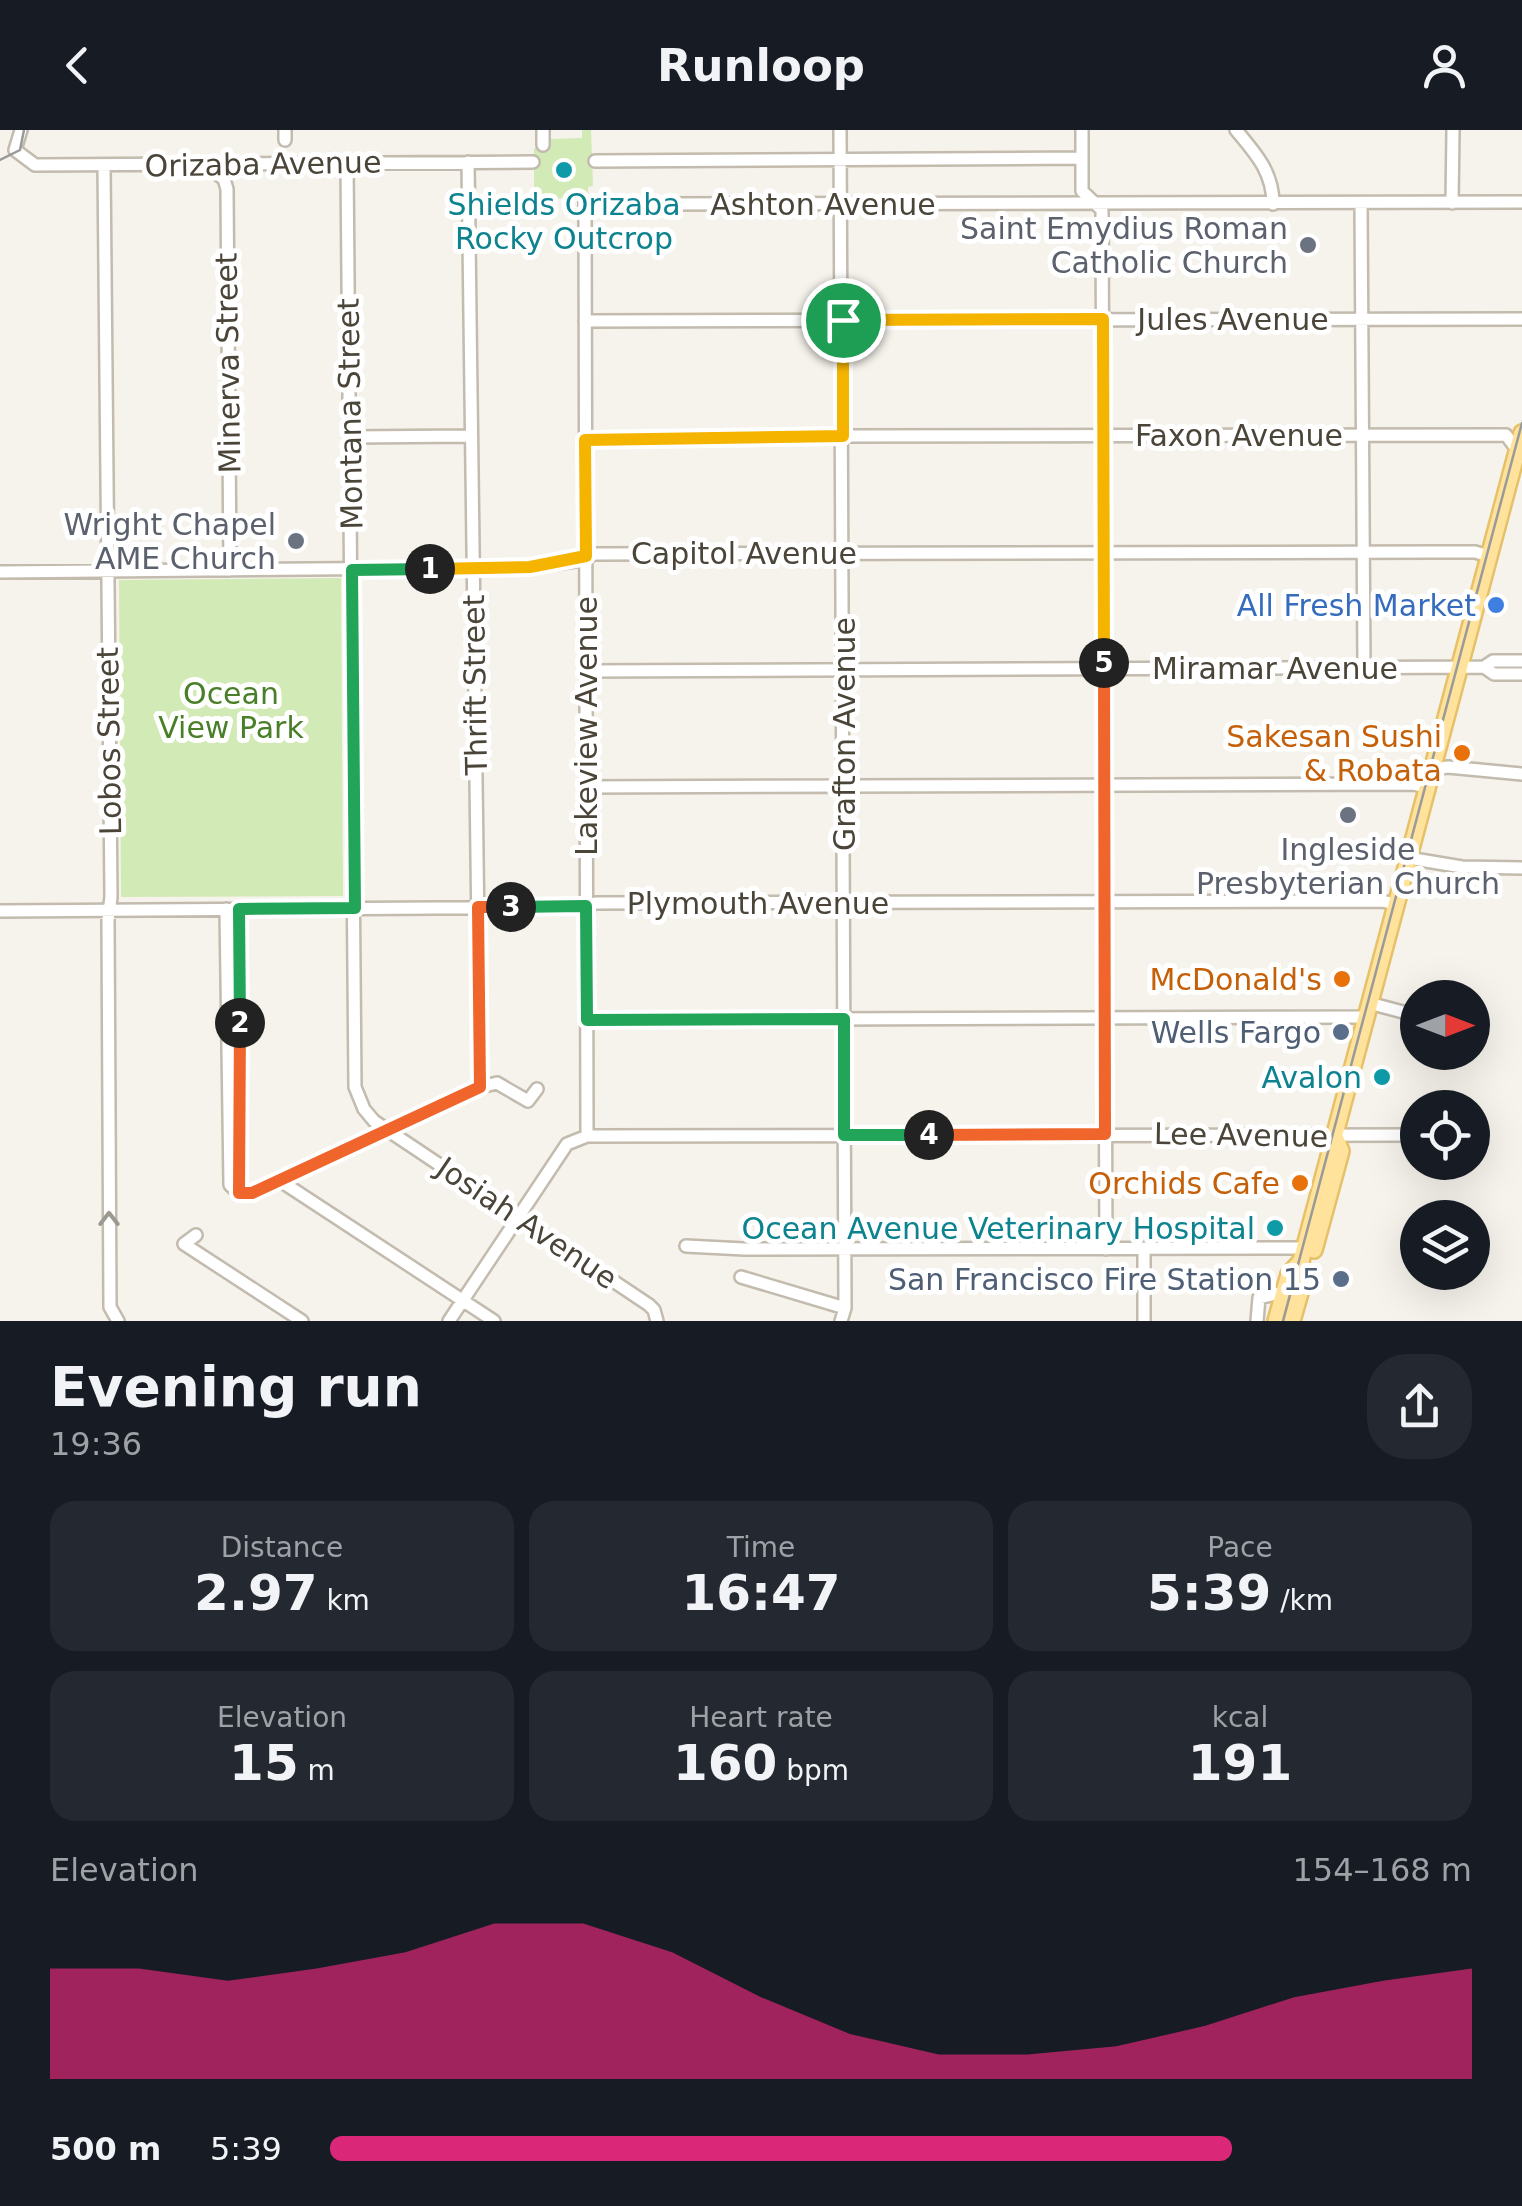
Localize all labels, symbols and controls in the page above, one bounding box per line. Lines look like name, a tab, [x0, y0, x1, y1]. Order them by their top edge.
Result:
icon: back	[50, 38, 105, 93]
icon: person	[1417, 38, 1472, 93]
text: Runloop	[657, 39, 865, 92]
street label: Orizaba Avenue	[144, 144, 382, 184]
marker: Shields Orizaba Rocky Outcrop	[553, 159, 575, 181]
place label: Shields Orizaba Rocky Outcrop	[447, 187, 681, 256]
street label: Ashton Avenue	[710, 187, 936, 222]
place label: Saint Emydius Roman Catholic Church	[960, 211, 1288, 280]
marker: Saint Emydius Roman Catholic Church	[1297, 234, 1319, 256]
street label: Minerva Street	[209, 252, 247, 474]
pin	[801, 278, 886, 363]
icon: arrive	[816, 293, 871, 348]
street label: Montana Street	[330, 298, 370, 530]
street label: Jules Avenue	[1135, 302, 1329, 337]
street label: Faxon Avenue	[1135, 418, 1343, 453]
place label: Wright Chapel AME Church	[63, 507, 276, 576]
marker: Wright Chapel AME Church	[285, 530, 307, 552]
street label: Capitol Avenue	[631, 536, 857, 571]
pin: 1	[405, 544, 455, 594]
text: 1	[420, 552, 440, 585]
place label: All Fresh Market	[1237, 588, 1476, 623]
street label: Thrift Street	[456, 594, 494, 777]
marker: All Fresh Market	[1485, 594, 1507, 616]
street label: Lakeview Avenue	[569, 596, 604, 856]
street label: Grafton Avenue	[827, 617, 862, 851]
pin: 5	[1079, 638, 1129, 688]
street label: Lobos Street	[90, 646, 128, 835]
text: 5	[1094, 646, 1114, 679]
street label: Miramar Avenue	[1152, 651, 1398, 686]
park label: Ocean View Park	[158, 676, 304, 745]
place label: Sakesan Sushi & Robata	[1226, 719, 1442, 788]
marker: Sakesan Sushi & Robata	[1451, 742, 1473, 764]
marker: Ingleside Presbyterian Church	[1337, 804, 1359, 826]
place label: Ingleside Presbyterian Church	[1196, 832, 1500, 901]
pin: 3	[486, 882, 536, 932]
street label: Plymouth Avenue	[627, 886, 889, 921]
text: 3	[501, 890, 521, 923]
place label: McDonald's	[1150, 962, 1322, 997]
marker: McDonald's	[1331, 968, 1353, 990]
north arrow	[1400, 980, 1490, 1070]
map controls	[1400, 980, 1490, 1290]
pin: 2	[215, 998, 265, 1048]
text: 2	[230, 1006, 250, 1039]
place label: Wells Fargo	[1151, 1015, 1321, 1050]
marker: Wells Fargo	[1330, 1021, 1352, 1043]
place label: Avalon	[1261, 1060, 1362, 1095]
marker: Avalon	[1371, 1066, 1393, 1088]
button: locate	[1400, 1090, 1490, 1180]
pin: 4	[904, 1110, 954, 1160]
street label: Lee Avenue	[1154, 1116, 1328, 1154]
text: 4	[919, 1118, 939, 1151]
street label: Josiah Avenue	[429, 1149, 624, 1296]
place label: Orchids Cafe	[1088, 1166, 1280, 1201]
marker: Orchids Cafe	[1289, 1172, 1311, 1194]
button: layers	[1400, 1200, 1490, 1290]
one-way arrow	[99, 1211, 120, 1227]
place label: Ocean Avenue Veterinary Hospital	[742, 1211, 1255, 1246]
marker: Ocean Avenue Veterinary Hospital	[1264, 1217, 1286, 1239]
place label: San Francisco Fire Station 15	[888, 1262, 1321, 1297]
marker: San Francisco Fire Station 15	[1330, 1268, 1352, 1290]
button: share	[1367, 1354, 1472, 1459]
text: Evening run	[50, 1355, 422, 1419]
text: 19:36	[50, 1425, 142, 1463]
text: Distance	[221, 1531, 343, 1564]
text: Time	[727, 1531, 795, 1564]
text: Pace	[1207, 1531, 1273, 1564]
text: 2.97	[194, 1564, 317, 1622]
text: 16:47	[681, 1564, 841, 1622]
text: 5:39	[1147, 1564, 1271, 1622]
text: km	[317, 1584, 370, 1617]
text: /km	[1271, 1584, 1333, 1617]
text: Elevation	[217, 1701, 347, 1734]
text: Heart rate	[689, 1701, 833, 1734]
text: kcal	[1212, 1701, 1268, 1734]
text: 15	[229, 1734, 299, 1792]
text: 160	[673, 1734, 777, 1792]
text: 191	[1188, 1734, 1292, 1792]
text: m	[299, 1754, 335, 1787]
text: bpm	[777, 1754, 849, 1787]
text: Elevation	[50, 1851, 199, 1889]
text: 154–168 m	[1293, 1851, 1472, 1889]
text: 500 m	[50, 2130, 161, 2168]
text: 5:39	[210, 2130, 282, 2168]

